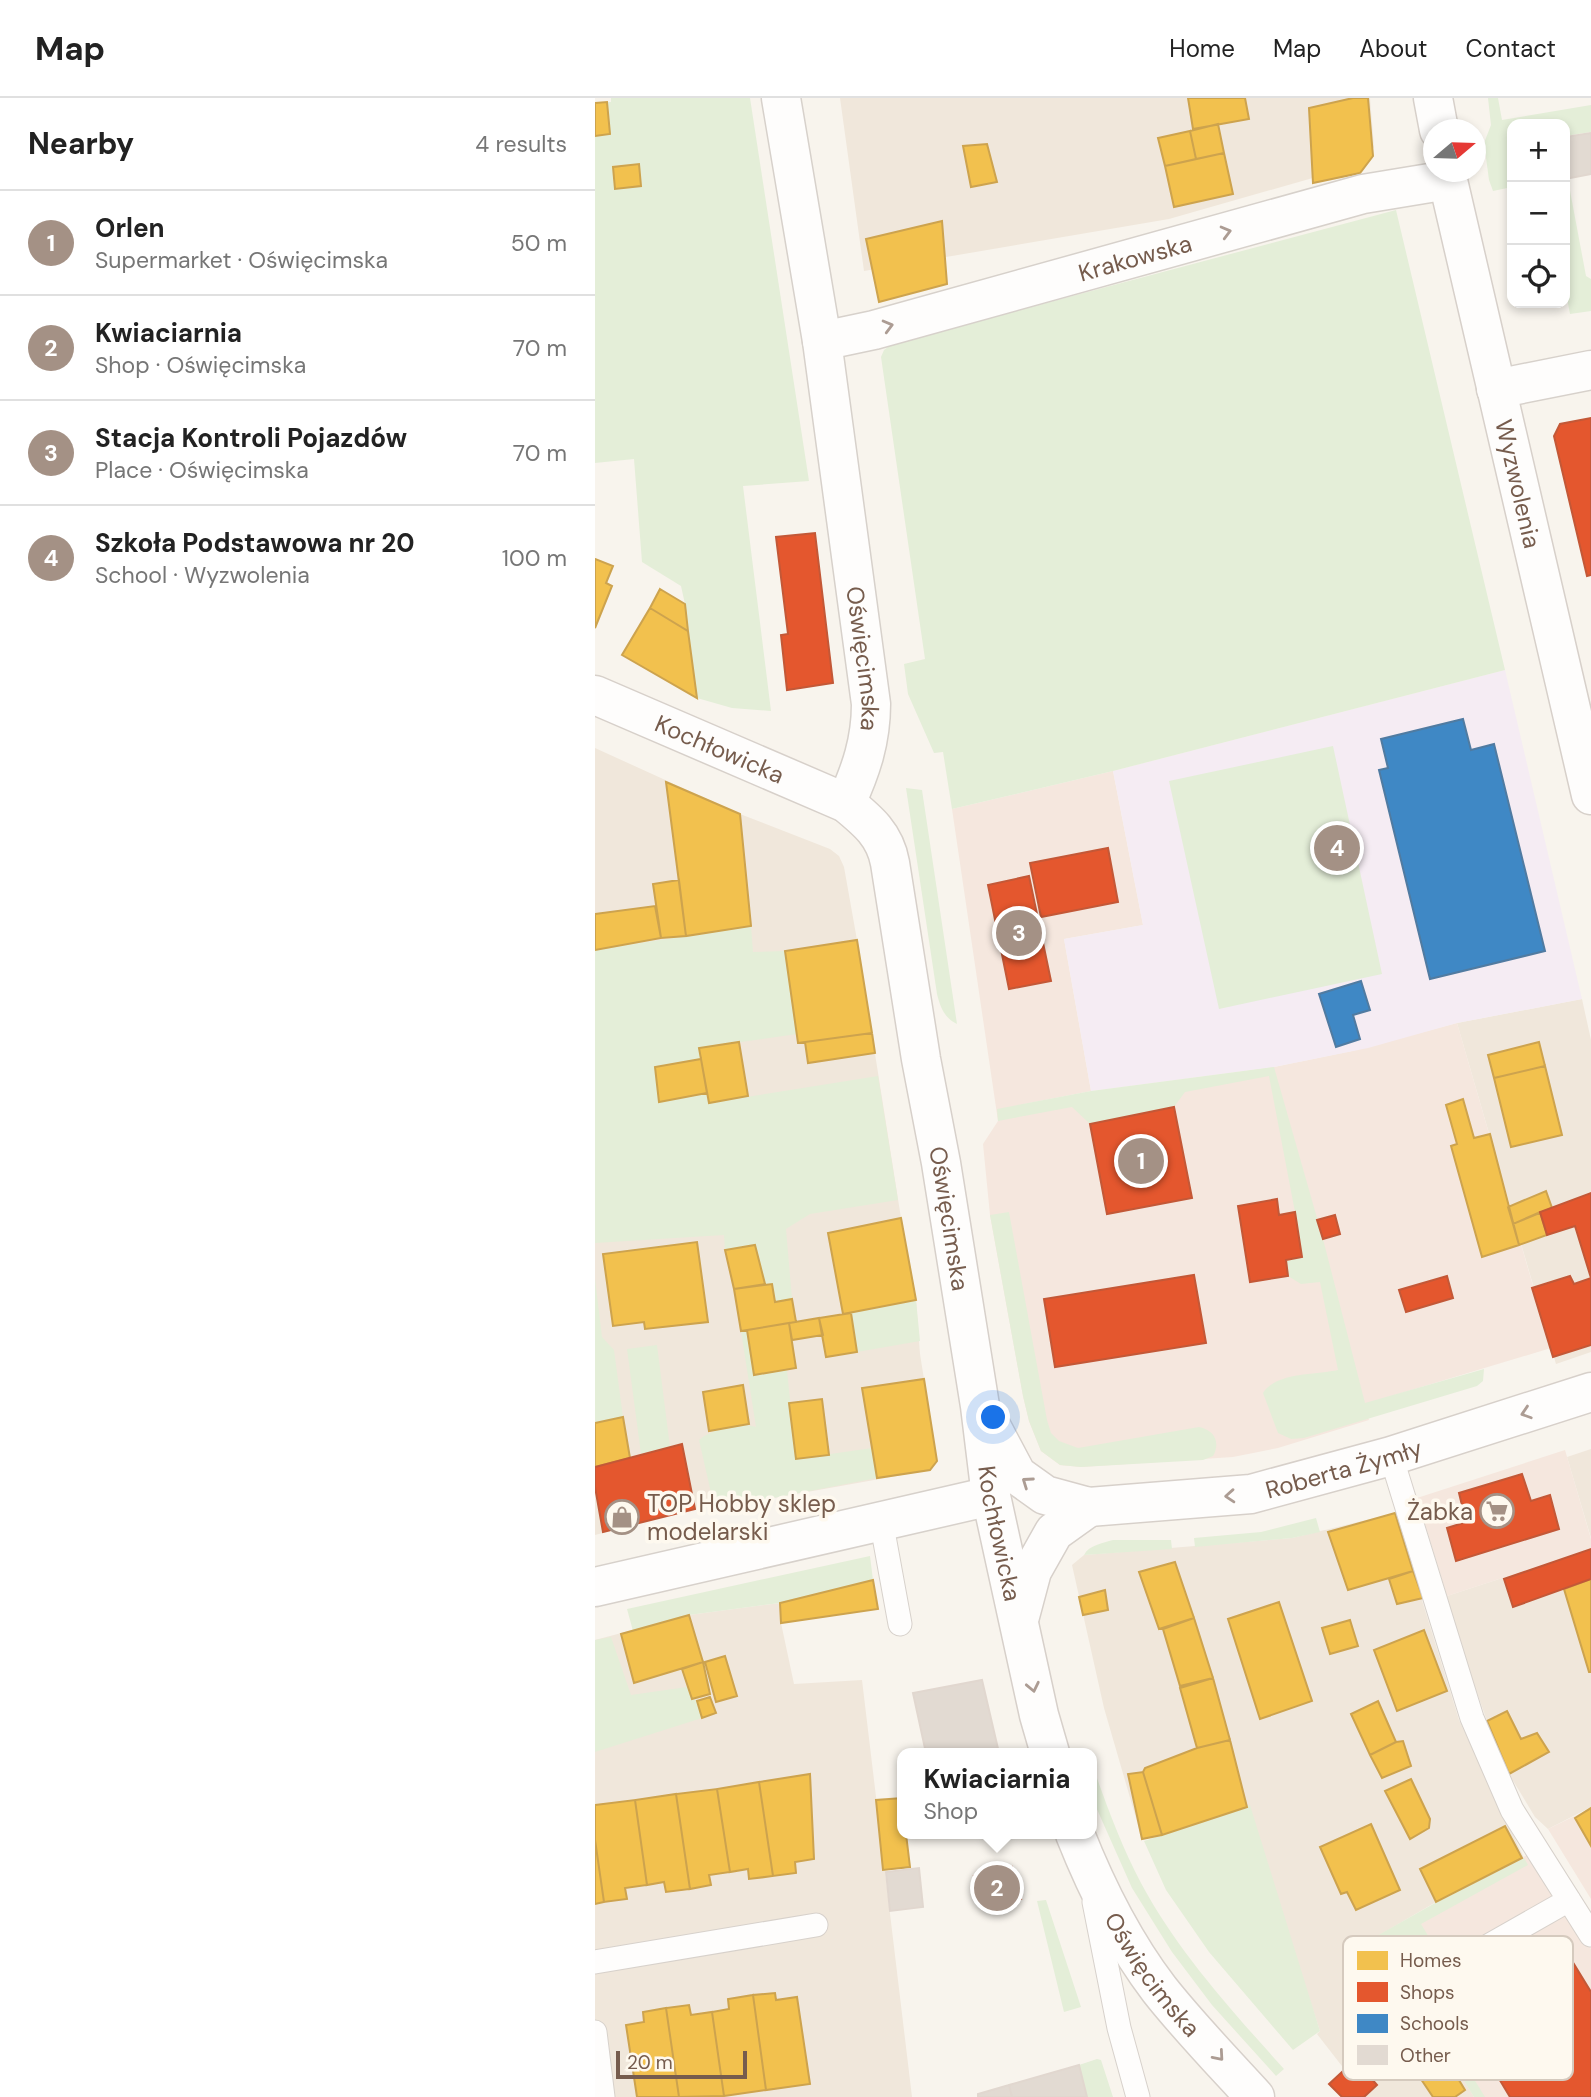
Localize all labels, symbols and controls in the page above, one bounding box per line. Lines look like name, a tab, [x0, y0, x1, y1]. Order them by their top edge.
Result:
text: Map	[35, 27, 105, 70]
text: Home	[1169, 33, 1235, 64]
text: Map	[1273, 33, 1321, 64]
text: About	[1359, 33, 1428, 64]
text: Contact	[1466, 33, 1556, 64]
north arrow	[1423, 119, 1486, 182]
map controls	[1507, 119, 1570, 308]
button: +	[1507, 119, 1570, 182]
text: Nearby	[28, 124, 134, 163]
text: 4 results	[475, 129, 567, 159]
button: −	[1507, 182, 1570, 245]
text: Orlen	[95, 211, 165, 245]
one-way arrow	[1219, 226, 1231, 241]
street label: Krakowska	[1075, 227, 1195, 288]
text: 1	[47, 228, 55, 258]
text: 50 m	[511, 228, 567, 258]
text: Supermarket · Oświęcimska	[95, 245, 388, 275]
button: locate	[1507, 245, 1570, 308]
text: Kwiaciarnia	[95, 316, 242, 350]
one-way arrow	[882, 319, 894, 334]
text: 2	[44, 333, 58, 363]
text: 70 m	[513, 333, 567, 363]
text: Shop · Oświęcimska	[95, 350, 306, 380]
street label: Wyzwolenia	[1489, 416, 1549, 551]
text: Stacja Kontroli Pojazdów	[95, 421, 407, 455]
text: 3	[44, 438, 58, 468]
text: 70 m	[513, 438, 567, 468]
text: Place · Oświęcimska	[95, 455, 309, 485]
text: Szkoła Podstawowa nr 20	[95, 526, 415, 560]
text: 4	[44, 543, 58, 573]
text: 100 m	[502, 543, 567, 573]
text: School · Wyzwolenia	[95, 560, 310, 590]
street label: Oświęcimska	[840, 584, 887, 733]
street label: Kochłowicka	[651, 707, 789, 790]
pin: 4	[1314, 822, 1360, 874]
pin: 3	[996, 907, 1042, 959]
pin: 1	[1118, 1135, 1164, 1187]
street label: Oświęcimska	[923, 1144, 977, 1293]
your location	[976, 1400, 1010, 1434]
one-way arrow	[1520, 1405, 1533, 1419]
street label: Roberta Żymły	[1262, 1432, 1426, 1505]
street label: Kochłowicka	[972, 1464, 1029, 1604]
one-way arrow	[1022, 1477, 1035, 1490]
place label: TOP Hobby sklep modelarski	[647, 1488, 836, 1547]
one-way arrow	[1224, 1488, 1235, 1503]
supermarket icon: Żabka	[1478, 1492, 1516, 1530]
place label: Żabka	[1407, 1496, 1473, 1527]
shop icon: TOP Hobby sklep modelarski	[603, 1498, 641, 1536]
one-way arrow	[1024, 1681, 1039, 1693]
popup	[897, 1748, 1097, 1839]
text: Kwiaciarnia	[923, 1762, 1071, 1796]
text: Shop	[923, 1796, 978, 1826]
pin: 2	[974, 1862, 1020, 1914]
street label: Oświęcimska	[1098, 1907, 1207, 2043]
legend	[1343, 1936, 1573, 2080]
text: Homes	[1400, 1948, 1461, 1973]
text: Shops	[1400, 1980, 1455, 2005]
text: Schools	[1400, 2011, 1469, 2036]
text: Other	[1400, 2043, 1451, 2068]
scale bar	[616, 2048, 747, 2080]
one-way arrow	[1211, 2048, 1223, 2061]
text: 20 m	[627, 2050, 673, 2075]

